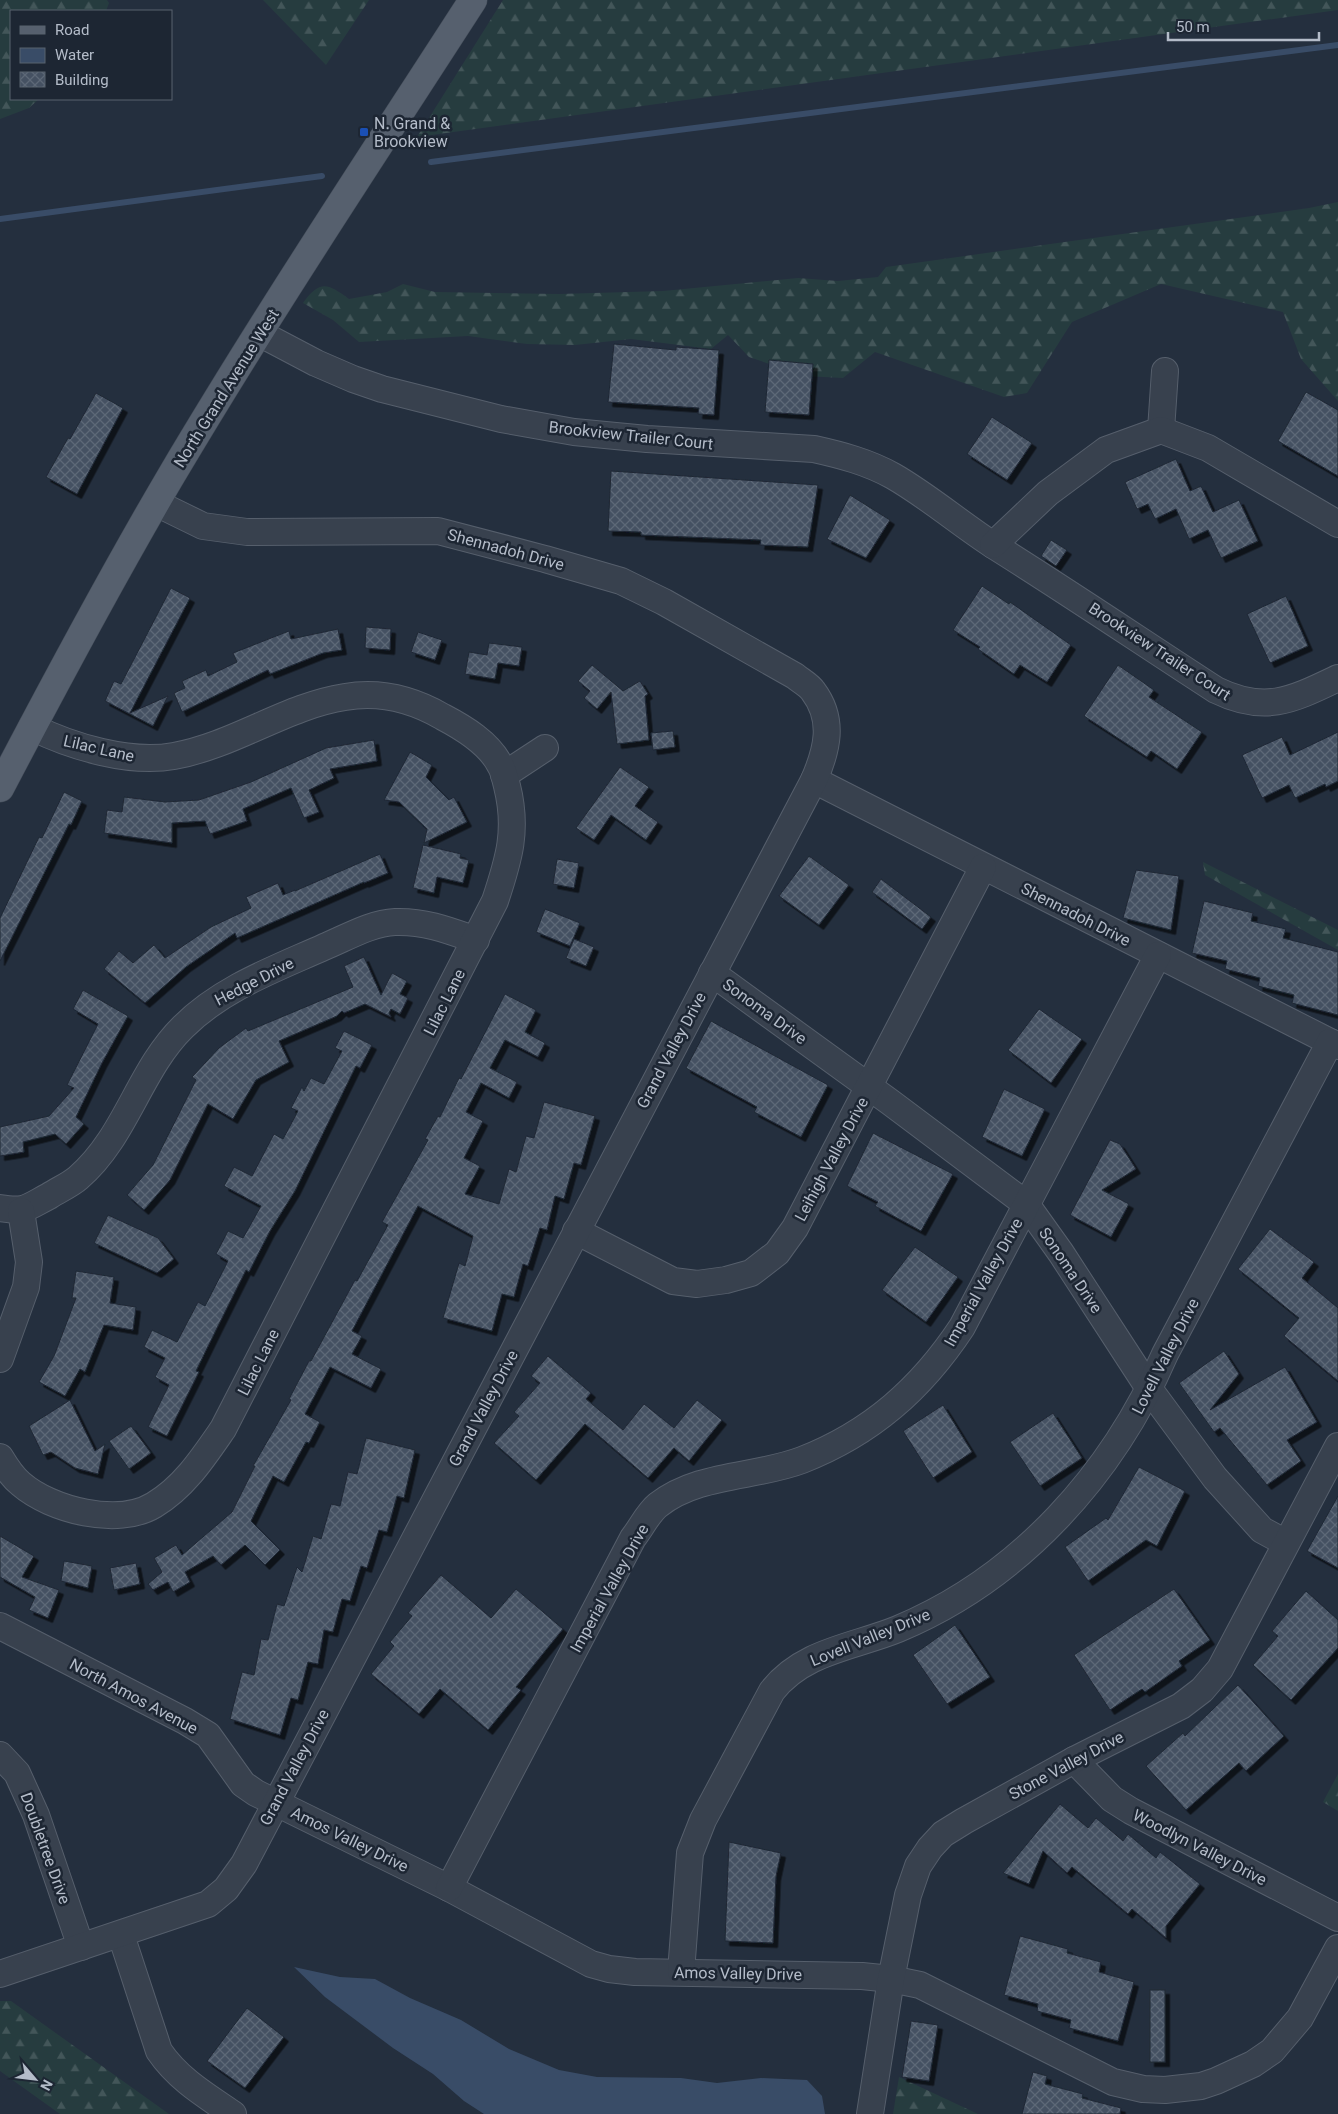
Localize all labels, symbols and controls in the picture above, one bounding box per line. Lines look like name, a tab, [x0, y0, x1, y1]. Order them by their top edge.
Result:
legend	[10, 10, 172, 100]
scale bar	[1168, 10, 1319, 42]
text: 50 m	[1176, 18, 1210, 36]
text: Road	[55, 21, 89, 39]
text: Water	[55, 46, 94, 64]
text: Building	[55, 71, 109, 89]
place label: N. Grand & Brookview	[374, 114, 450, 151]
marker: N. Grand & Brookview	[358, 126, 370, 138]
street label: North Grand Avenue West	[170, 306, 283, 471]
street label: Brookview Trailer Court	[548, 417, 714, 454]
street label: Shennadoh Drive	[445, 525, 566, 574]
street label: Brookview Trailer Court	[1085, 598, 1234, 704]
street label: Lilac Lane	[62, 731, 136, 766]
street label: Shennadoh Drive	[1018, 879, 1134, 950]
street label: Hedge Drive	[211, 953, 297, 1010]
street label: Lilac Lane	[420, 966, 469, 1039]
street label: Sonoma Drive	[719, 975, 810, 1048]
street label: Grand Valley Drive	[633, 989, 710, 1112]
street label: Leihigh Valley Drive	[791, 1094, 872, 1224]
street label: Imperial Valley Drive	[940, 1215, 1027, 1350]
street label: Sonoma Drive	[1035, 1224, 1106, 1317]
street label: Lovell Valley Drive	[1128, 1295, 1203, 1417]
street label: Lilac Lane	[234, 1326, 283, 1399]
street label: Grand Valley Drive	[445, 1347, 522, 1470]
street label: Imperial Valley Drive	[566, 1521, 653, 1656]
street label: Lovell Valley Drive	[807, 1605, 933, 1670]
street label: North Amos Avenue	[66, 1655, 201, 1738]
street label: Grand Valley Drive	[256, 1706, 333, 1829]
street label: Stone Valley Drive	[1006, 1727, 1127, 1804]
street label: Doubletree Drive	[17, 1790, 75, 1906]
street label: Amos Valley Drive	[288, 1803, 411, 1876]
street label: Woodlyn Valley Drive	[1130, 1805, 1270, 1889]
street label: Amos Valley Drive	[674, 1963, 802, 1984]
north arrow	[10, 2054, 60, 2104]
text: N	[37, 2077, 56, 2093]

